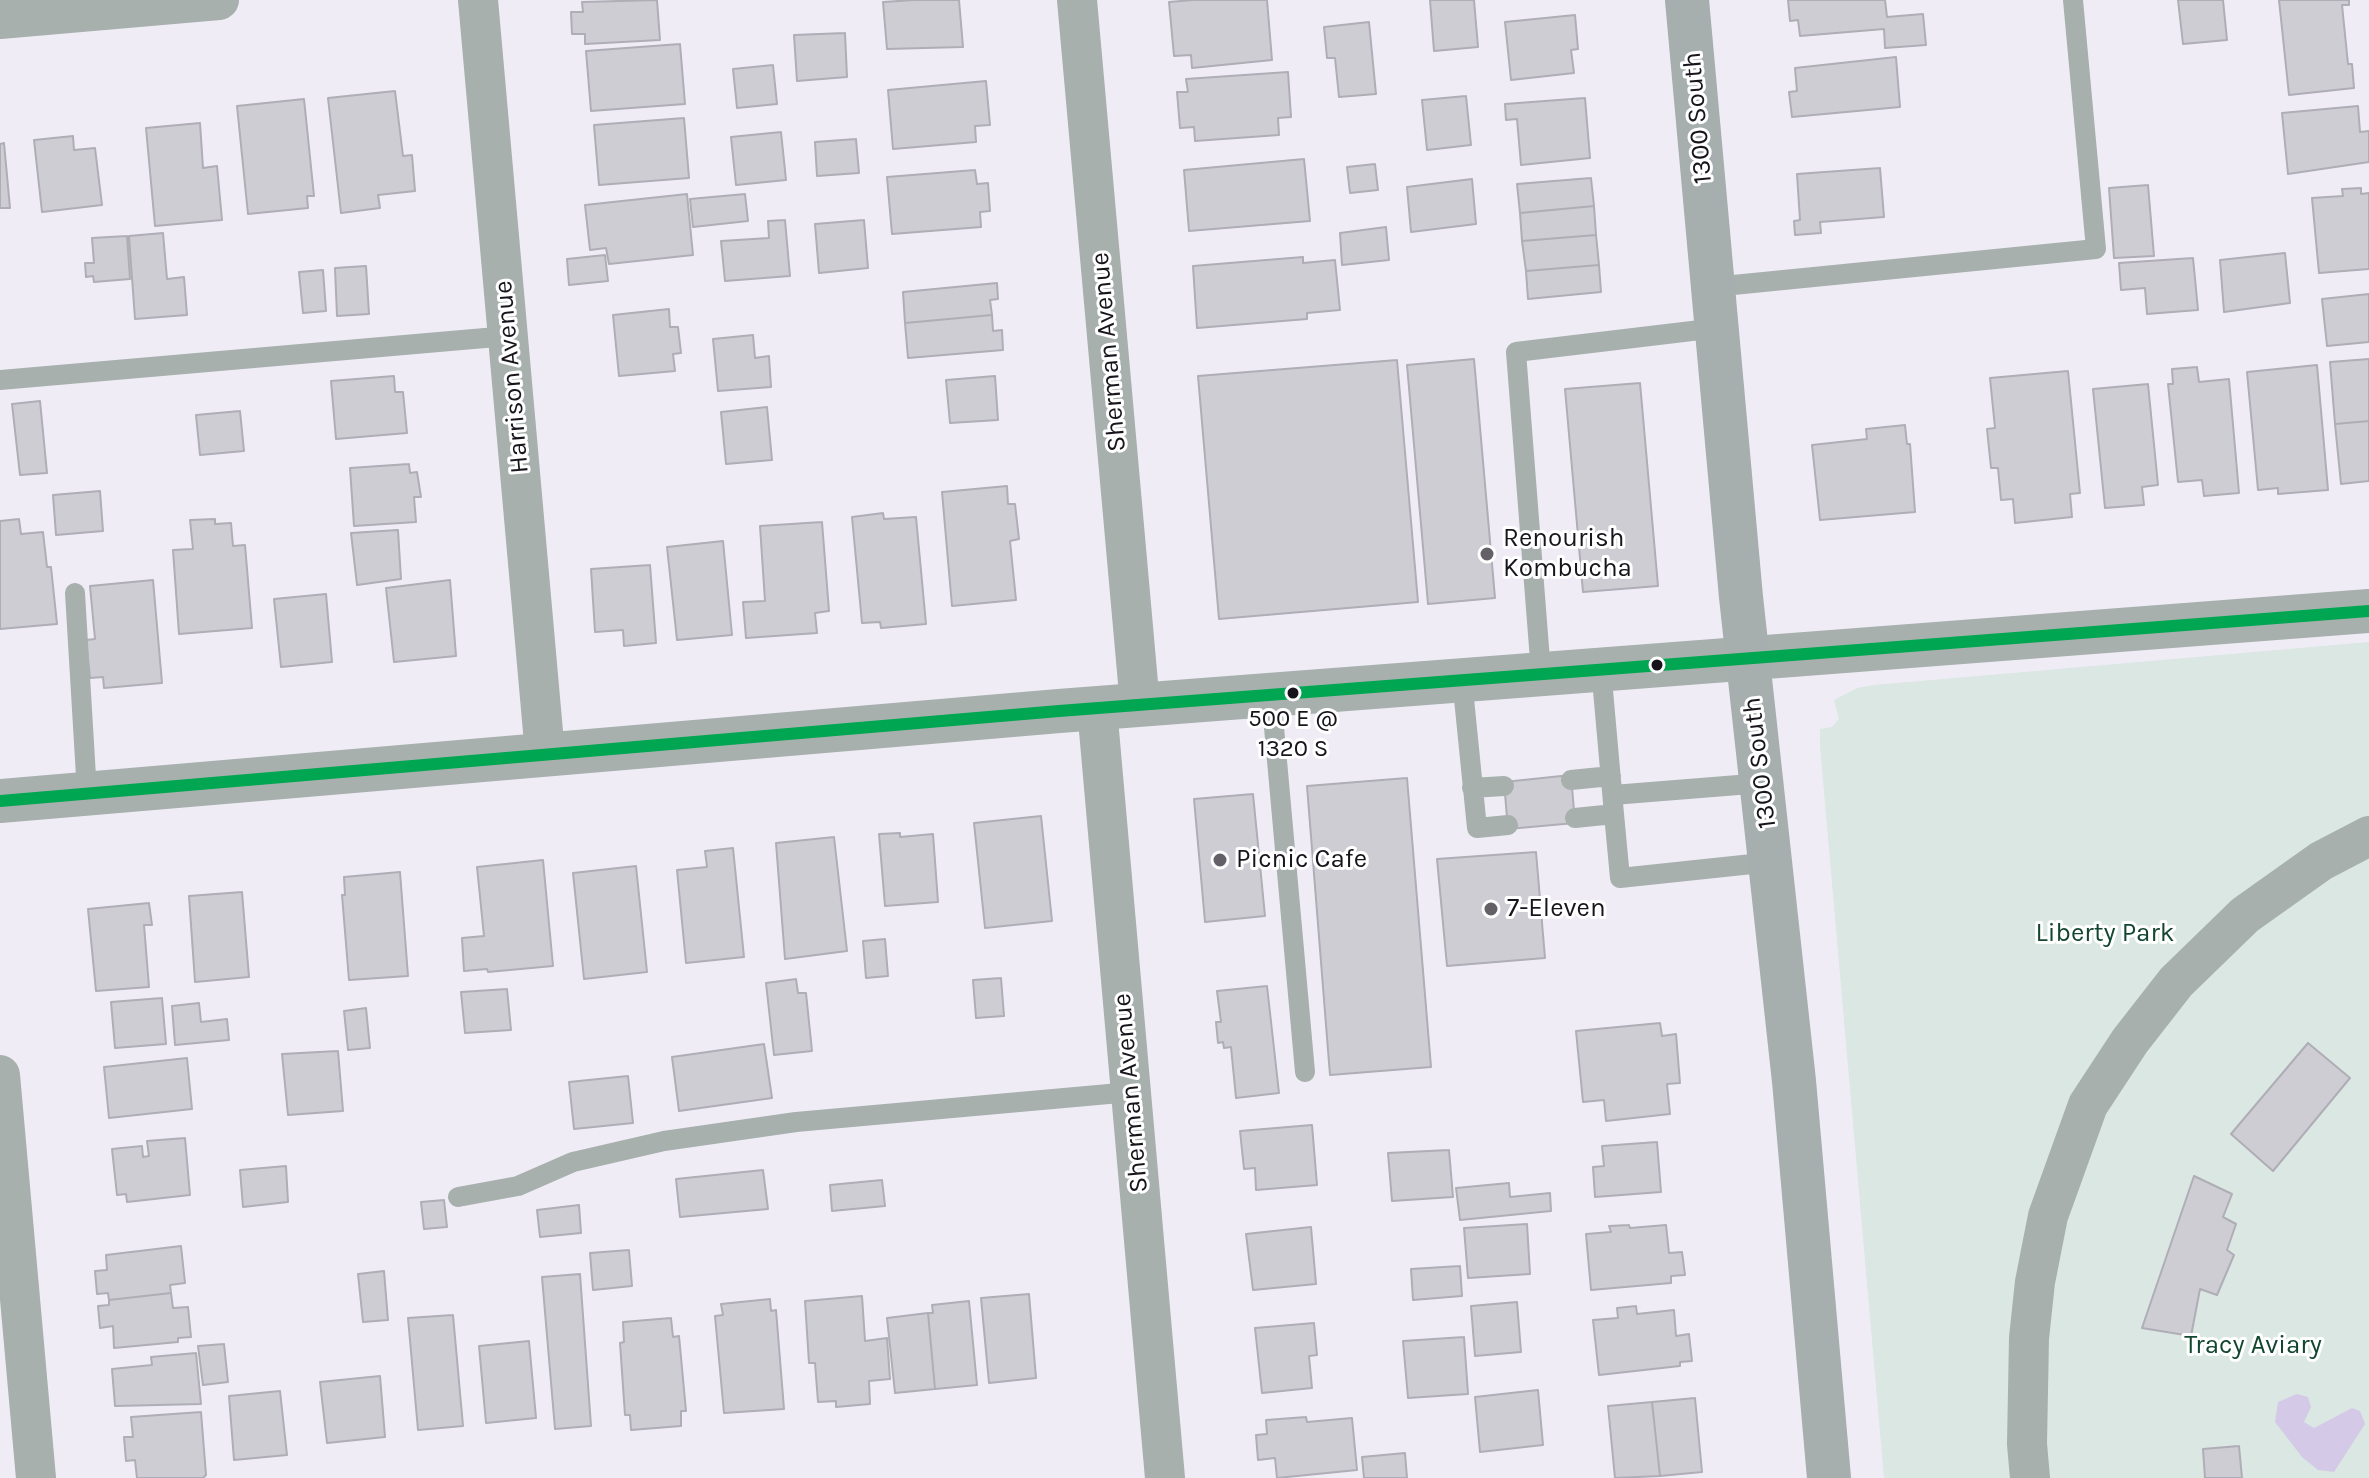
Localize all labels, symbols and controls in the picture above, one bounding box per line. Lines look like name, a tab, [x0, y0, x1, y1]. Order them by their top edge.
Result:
street label: 1300 South	[1677, 51, 1719, 185]
street label: Sherman Avenue	[1085, 251, 1133, 453]
street label: Harrison Avenue	[488, 279, 536, 475]
place label: Renourish Kombucha	[1503, 523, 1632, 584]
marker: Renourish Kombucha	[1478, 545, 1496, 563]
unlabelled marker	[1649, 657, 1665, 673]
marker: 500 E @ 1320 S	[1285, 685, 1301, 701]
street label: 1300 South	[1736, 696, 1784, 830]
place label: 500 E @ 1320 S	[1248, 705, 1338, 761]
place label: Picnic Cafe	[1236, 844, 1367, 876]
marker: Picnic Cafe	[1211, 851, 1229, 869]
place label: 7-Eleven	[1507, 893, 1606, 925]
marker: 7-Eleven	[1482, 900, 1500, 918]
park label: Liberty Park	[2036, 918, 2174, 950]
street label: Sherman Avenue	[1107, 992, 1155, 1194]
park label: Tracy Aviary	[2184, 1330, 2322, 1362]

